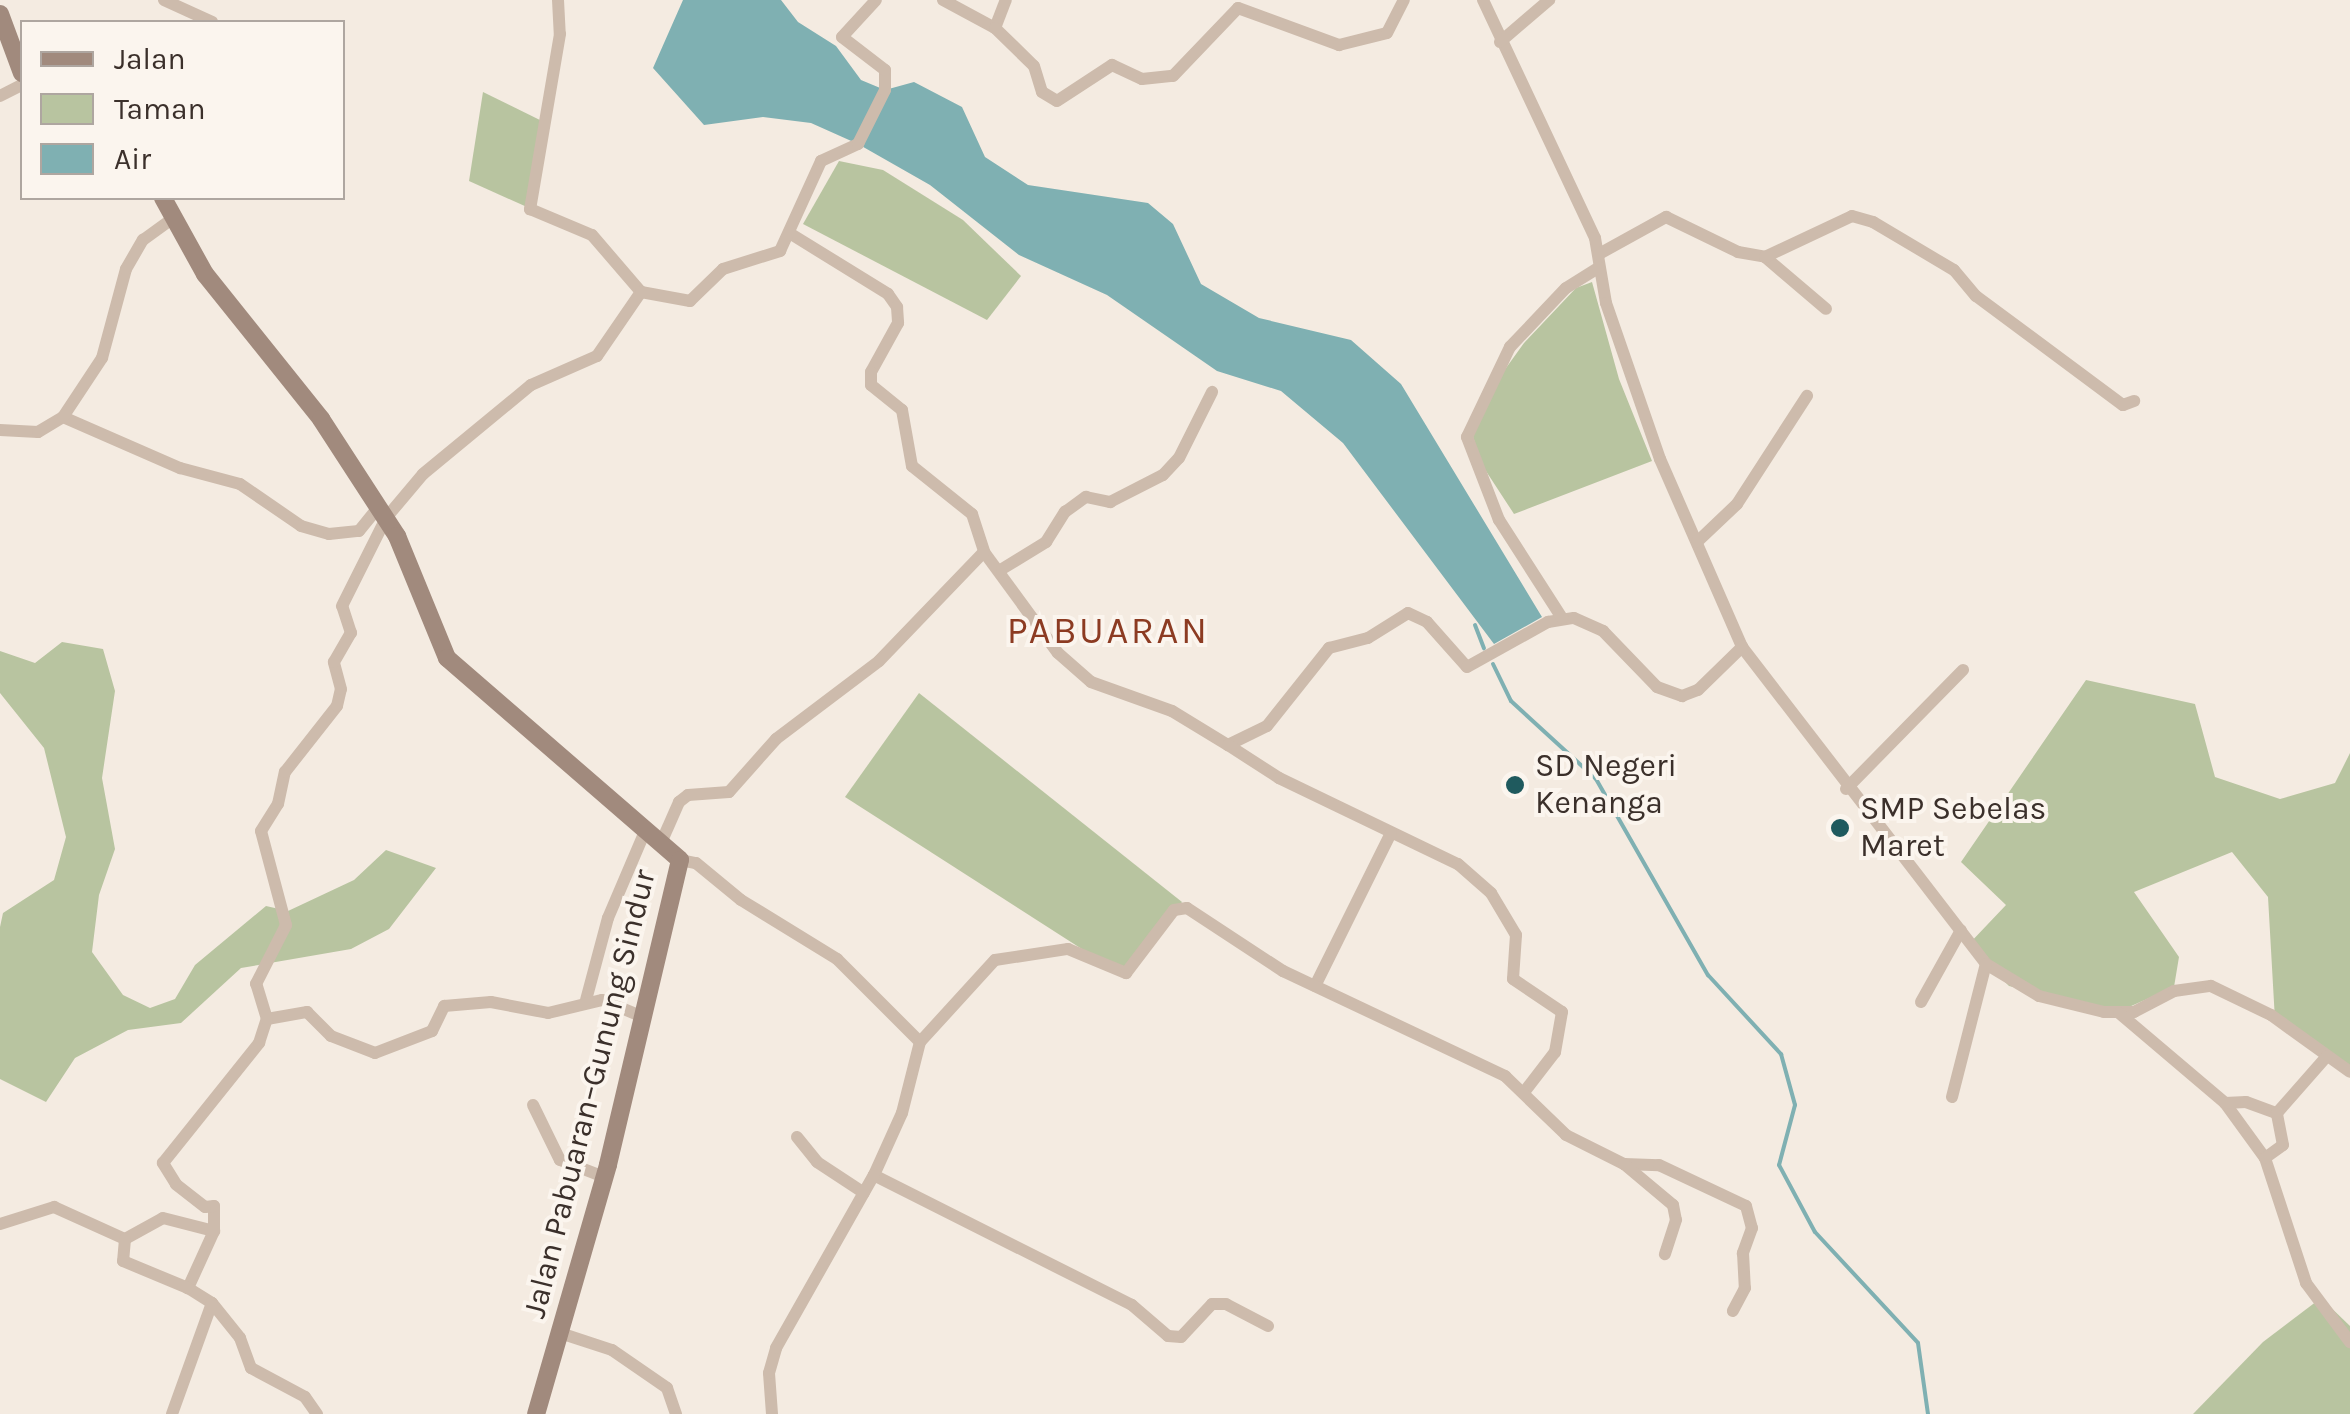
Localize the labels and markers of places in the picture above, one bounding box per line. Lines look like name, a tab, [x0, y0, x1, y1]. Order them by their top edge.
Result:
place label: SD Negeri Kenanga	[1535, 748, 1677, 823]
marker: SD Negeri Kenanga	[1504, 774, 1526, 796]
place label: SMP Sebelas Maret	[1860, 791, 2046, 866]
marker: SMP Sebelas Maret	[1829, 817, 1851, 839]

